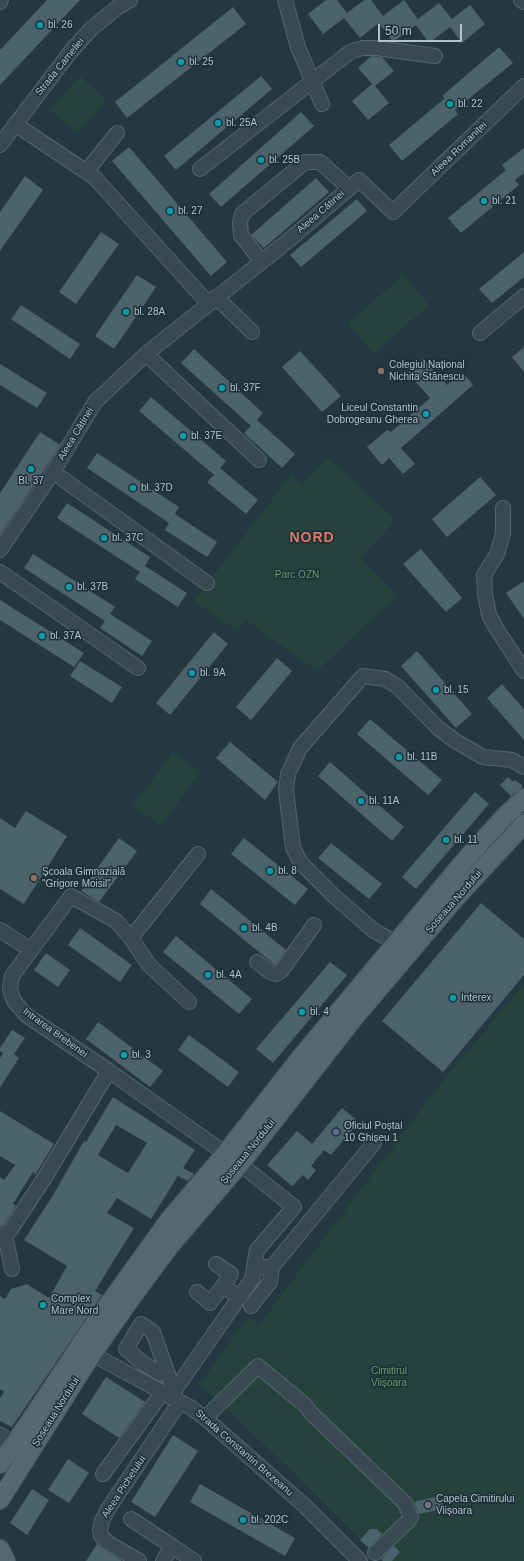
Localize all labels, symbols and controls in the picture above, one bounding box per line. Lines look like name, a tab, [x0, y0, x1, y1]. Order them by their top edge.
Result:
scale bar	[380, 16, 464, 42]
place label: bl. 26	[48, 19, 72, 31]
marker: bl. 26	[35, 20, 45, 30]
text: 50 m	[385, 24, 412, 38]
street label: Strada Cameliei	[33, 36, 87, 98]
place label: bl. 25	[189, 56, 213, 68]
marker: bl. 25	[176, 57, 186, 67]
place label: bl. 22	[458, 98, 482, 110]
marker: bl. 22	[445, 99, 455, 109]
place label: bl. 25A	[226, 117, 257, 129]
marker: bl. 25A	[213, 118, 223, 128]
street label: Aleea Romaniței	[428, 119, 490, 179]
place label: bl. 25B	[269, 154, 300, 166]
marker: bl. 25B	[256, 155, 266, 165]
street label: Aleea Cătinei	[295, 188, 347, 236]
place label: bl. 21	[492, 195, 516, 207]
marker: bl. 21	[479, 196, 489, 206]
place label: bl. 27	[178, 205, 202, 217]
marker: bl. 27	[165, 206, 175, 216]
place label: bl. 28A	[134, 306, 165, 318]
marker: bl. 28A	[121, 307, 131, 317]
place label: Colegiul Național Nichita Stănescu	[389, 359, 465, 382]
marker: Colegiul Național Nichita Stănescu	[376, 366, 386, 376]
place label: bl. 37F	[230, 382, 261, 394]
marker: bl. 37F	[217, 383, 227, 393]
place label: Liceul Constantin Dobrogeanu Gherea	[327, 402, 418, 426]
street label: Aleea Cătinei	[56, 405, 96, 463]
marker: Liceul Constantin Dobrogeanu Gherea	[421, 409, 431, 419]
place label: bl. 37E	[191, 430, 222, 442]
marker: bl. 37E	[178, 431, 188, 441]
marker: Bl. 37	[26, 464, 36, 474]
place label: Bl. 37	[18, 475, 44, 487]
place label: bl. 37D	[141, 482, 173, 494]
marker: bl. 37D	[128, 483, 138, 493]
district label: NORD	[289, 530, 335, 546]
place label: bl. 37C	[112, 532, 144, 544]
marker: bl. 37C	[99, 533, 109, 543]
park label: Parc OZN	[275, 569, 319, 581]
place label: bl. 37B	[77, 581, 108, 593]
marker: bl. 37B	[64, 582, 74, 592]
place label: bl. 37A	[50, 630, 81, 642]
marker: bl. 37A	[37, 631, 47, 641]
place label: bl. 9A	[200, 667, 226, 679]
marker: bl. 9A	[187, 668, 197, 678]
place label: bl. 15	[444, 684, 468, 696]
marker: bl. 15	[431, 685, 441, 695]
place label: bl. 11B	[407, 751, 437, 763]
marker: bl. 11B	[394, 752, 404, 762]
place label: bl. 11A	[369, 795, 399, 807]
marker: bl. 11A	[356, 796, 366, 806]
place label: bl. 11	[454, 834, 478, 846]
marker: bl. 11	[441, 835, 451, 845]
place label: bl. 8	[278, 865, 297, 877]
place label: Școala Gimnazială "Grigore Moisil"	[42, 866, 125, 890]
marker: bl. 8	[265, 866, 275, 876]
street label: Șoseaua Nordului	[423, 868, 485, 936]
marker: Școala Gimnazială "Grigore Moisil"	[29, 873, 39, 883]
place label: bl. 4B	[252, 922, 278, 934]
marker: bl. 4B	[239, 923, 249, 933]
place label: bl. 4A	[216, 969, 242, 981]
marker: bl. 4A	[203, 970, 213, 980]
place label: Interex	[461, 992, 492, 1004]
marker: Interex	[448, 993, 458, 1003]
street label: Intrarea Brebenei	[20, 1005, 90, 1061]
place label: bl. 4	[310, 1006, 329, 1018]
marker: bl. 4	[297, 1007, 307, 1017]
place label: bl. 3	[132, 1049, 151, 1061]
marker: bl. 3	[119, 1050, 129, 1060]
street label: Șoseaua Nordului	[218, 1117, 278, 1187]
place label: Oficiul Poștal 10 Ghișeu 1	[344, 1120, 402, 1144]
marker: Oficiul Poștal 10 Ghișeu 1	[331, 1127, 341, 1137]
place label: Complex Mare Nord	[51, 1293, 98, 1316]
marker: Complex Mare Nord	[38, 1300, 48, 1310]
park label: Cimitirul Viișoara	[371, 1365, 407, 1388]
street label: Șoseaua Nordului	[30, 1375, 82, 1449]
street label: Strada Constantin Brezeanu	[193, 1407, 295, 1499]
street label: Aleea Pichetului	[99, 1454, 149, 1520]
place label: Capela Cimitirului Viișoara	[436, 1493, 514, 1516]
marker: Capela Cimitirului Viișoara	[423, 1500, 433, 1510]
place label: bl. 202C	[251, 1514, 288, 1526]
marker: bl. 202C	[238, 1515, 248, 1525]

